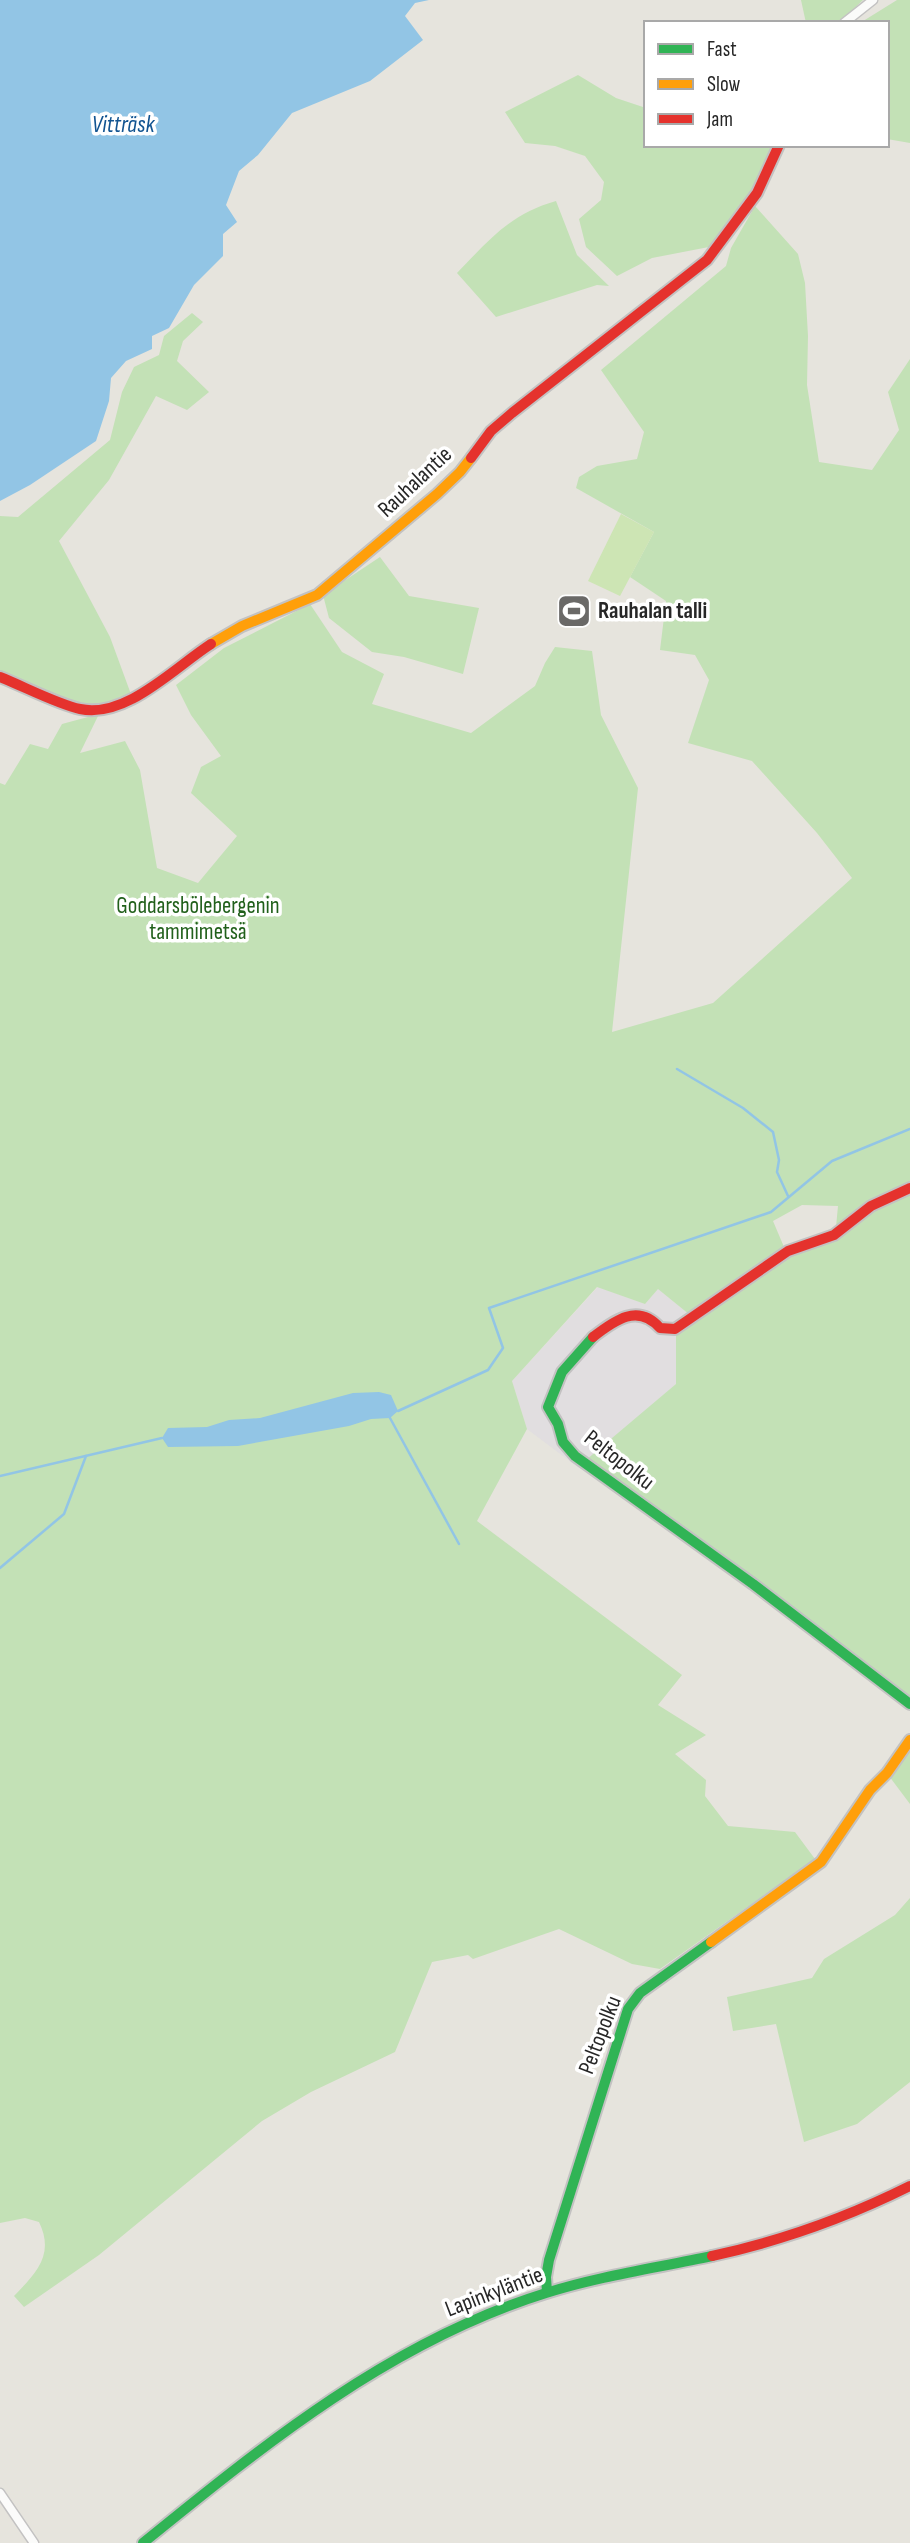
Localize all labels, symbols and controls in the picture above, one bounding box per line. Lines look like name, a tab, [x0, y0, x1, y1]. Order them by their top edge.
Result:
legend	[644, 21, 889, 147]
text: Fast	[707, 37, 737, 62]
text: Slow	[707, 72, 741, 97]
text: Jam	[706, 107, 733, 132]
water label: Vitträsk	[92, 110, 155, 139]
street label: Rauhalantie	[372, 441, 458, 523]
sports icon: Rauhalan talli	[555, 592, 593, 630]
place label: Rauhalan talli	[598, 597, 707, 625]
park label: Goddarsbölebergenin tammimetsä	[116, 892, 280, 946]
street label: Peltopolku	[578, 1424, 660, 1496]
street label: Peltopolku	[572, 1992, 628, 2078]
street label: Lapinkyläntie	[441, 2261, 547, 2323]

